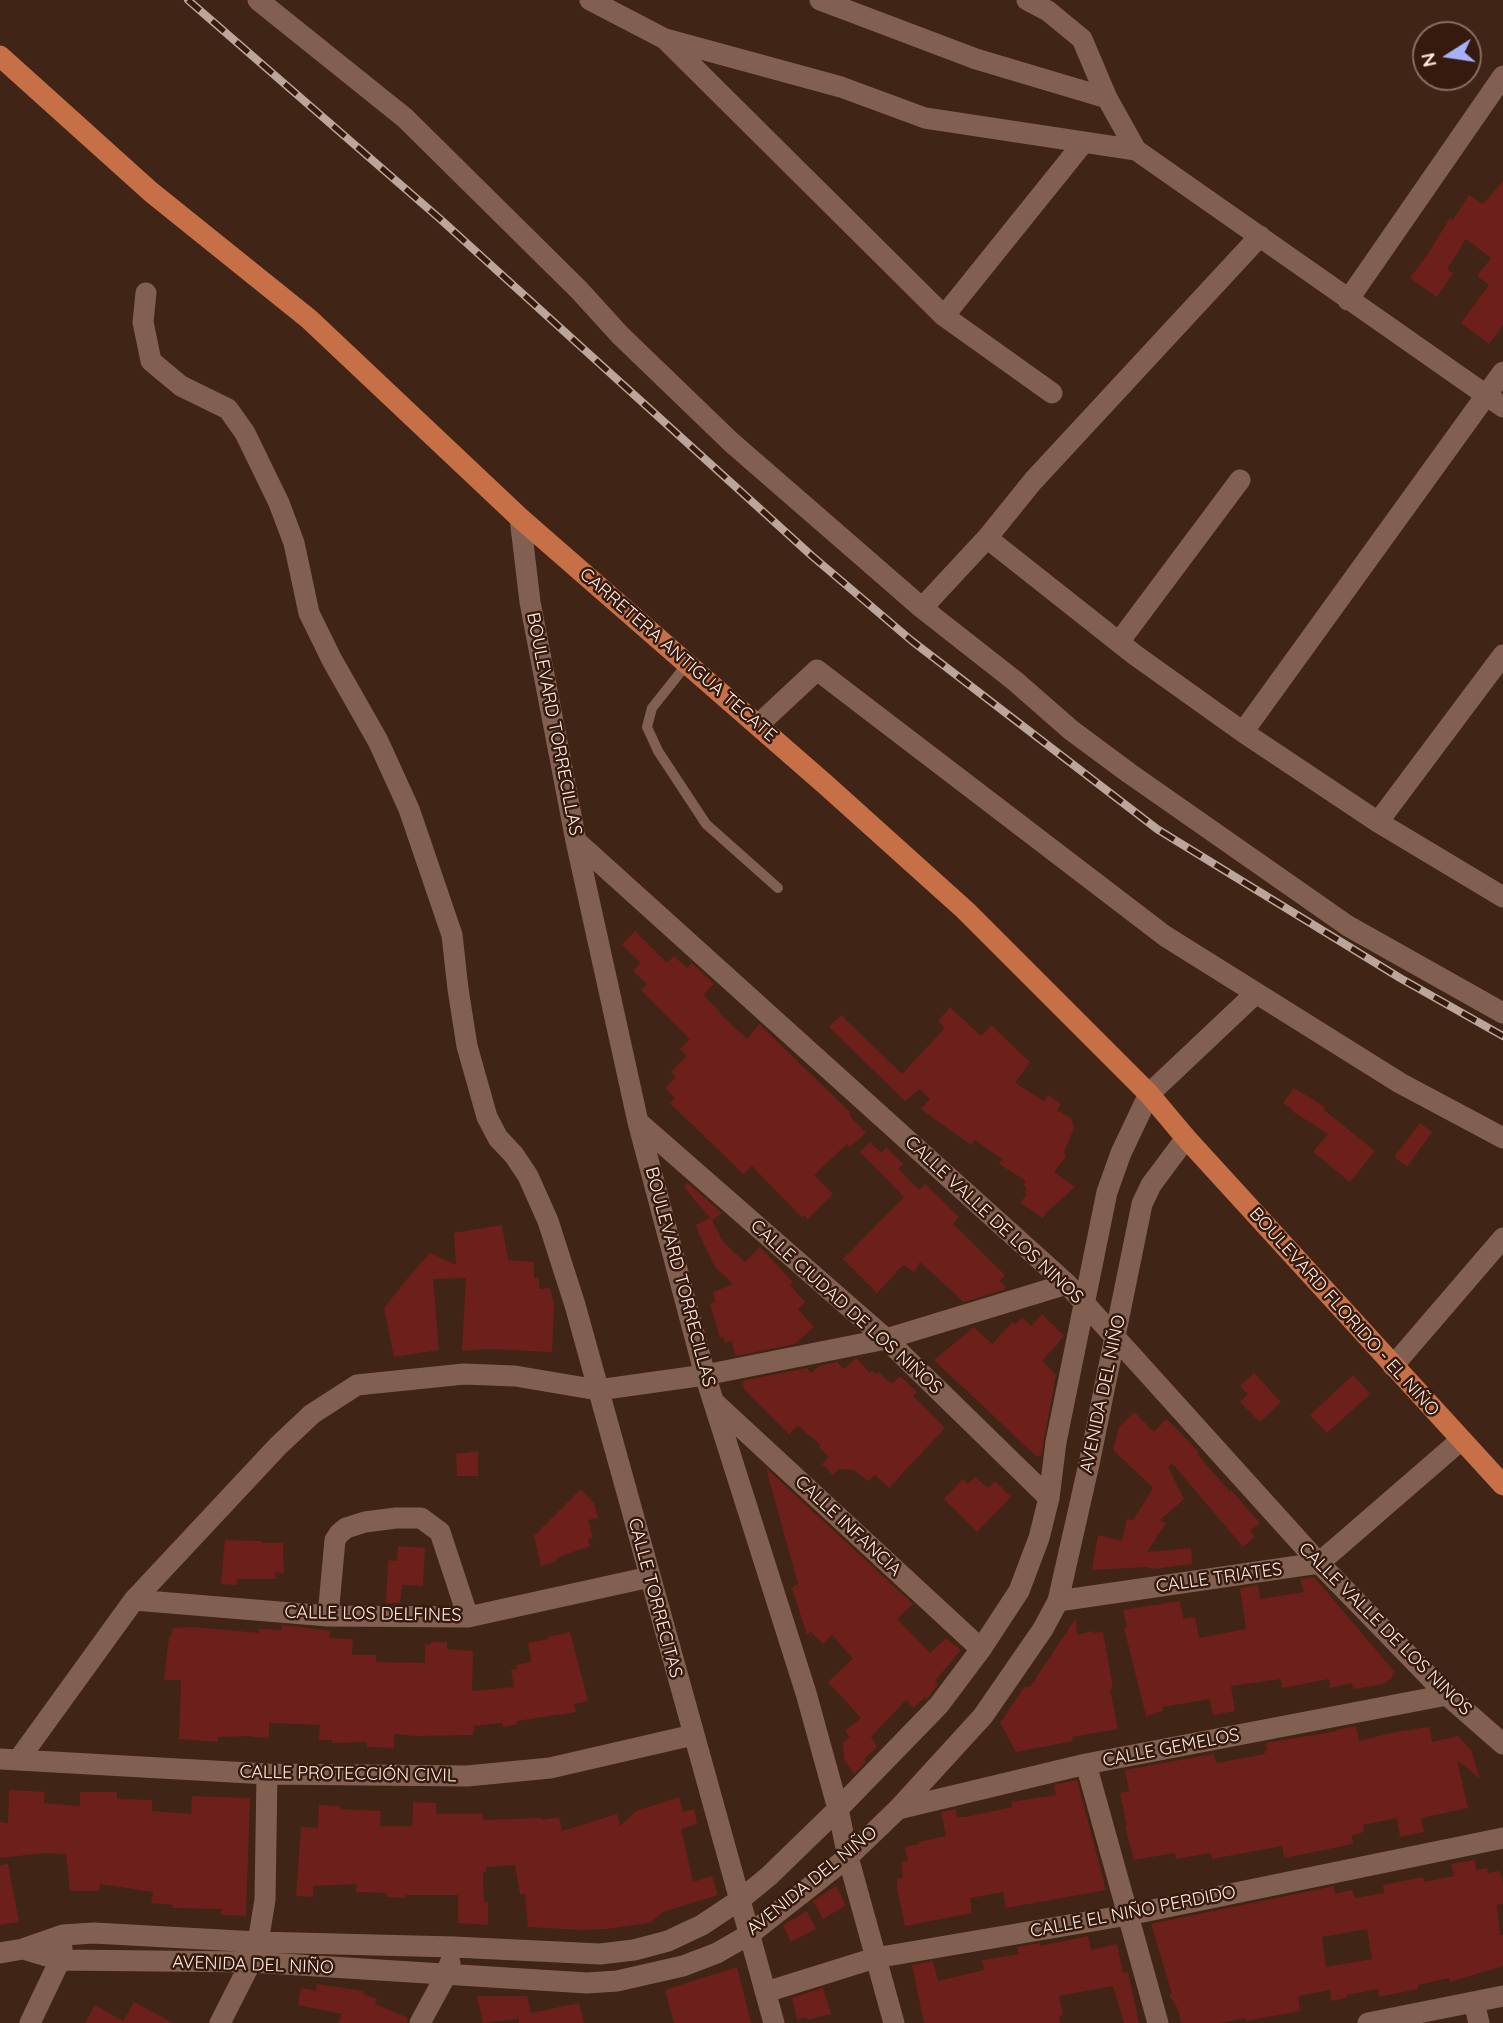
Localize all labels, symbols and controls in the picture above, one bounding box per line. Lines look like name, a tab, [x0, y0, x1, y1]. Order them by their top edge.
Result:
north arrow	[1412, 21, 1482, 91]
text: N	[1415, 51, 1442, 69]
street label: CARRETERA ANTIGUA TECATE	[575, 564, 781, 746]
street label: BOULEVARD TORRECILLAS	[522, 611, 586, 837]
street label: CALLE VALLE DE LOS NINOS	[900, 1132, 1088, 1308]
street label: BOULEVARD TORRECILLAS	[640, 1165, 720, 1389]
street label: BOULEVARD FLORIDO - EL NIÑO	[1244, 1203, 1444, 1421]
street label: CALLE CIUDAD DE LOS NIÑOS	[746, 1215, 946, 1399]
street label: AVENIDA DEL NIÑO	[1076, 1313, 1130, 1475]
street label: CALLE INFANCIA	[790, 1471, 906, 1581]
street label: CALLE TORRECITAS	[623, 1516, 687, 1680]
street label: CALLE VALLE DE LOS NINOS	[1294, 1538, 1476, 1720]
street label: CALLE TRIATES	[1155, 1558, 1283, 1598]
street label: CALLE LOS DELFINES	[284, 1602, 462, 1626]
street label: CALLE GEMELOS	[1101, 1724, 1241, 1772]
street label: CALLE PROTECCIÓN CIVIL	[239, 1761, 457, 1787]
street label: AVENIDA DEL NIÑO	[743, 1822, 881, 1940]
street label: CALLE EL NIÑO PERDIDO	[1028, 1881, 1238, 1943]
street label: AVENIDA DEL NIÑO	[172, 1951, 334, 1979]

